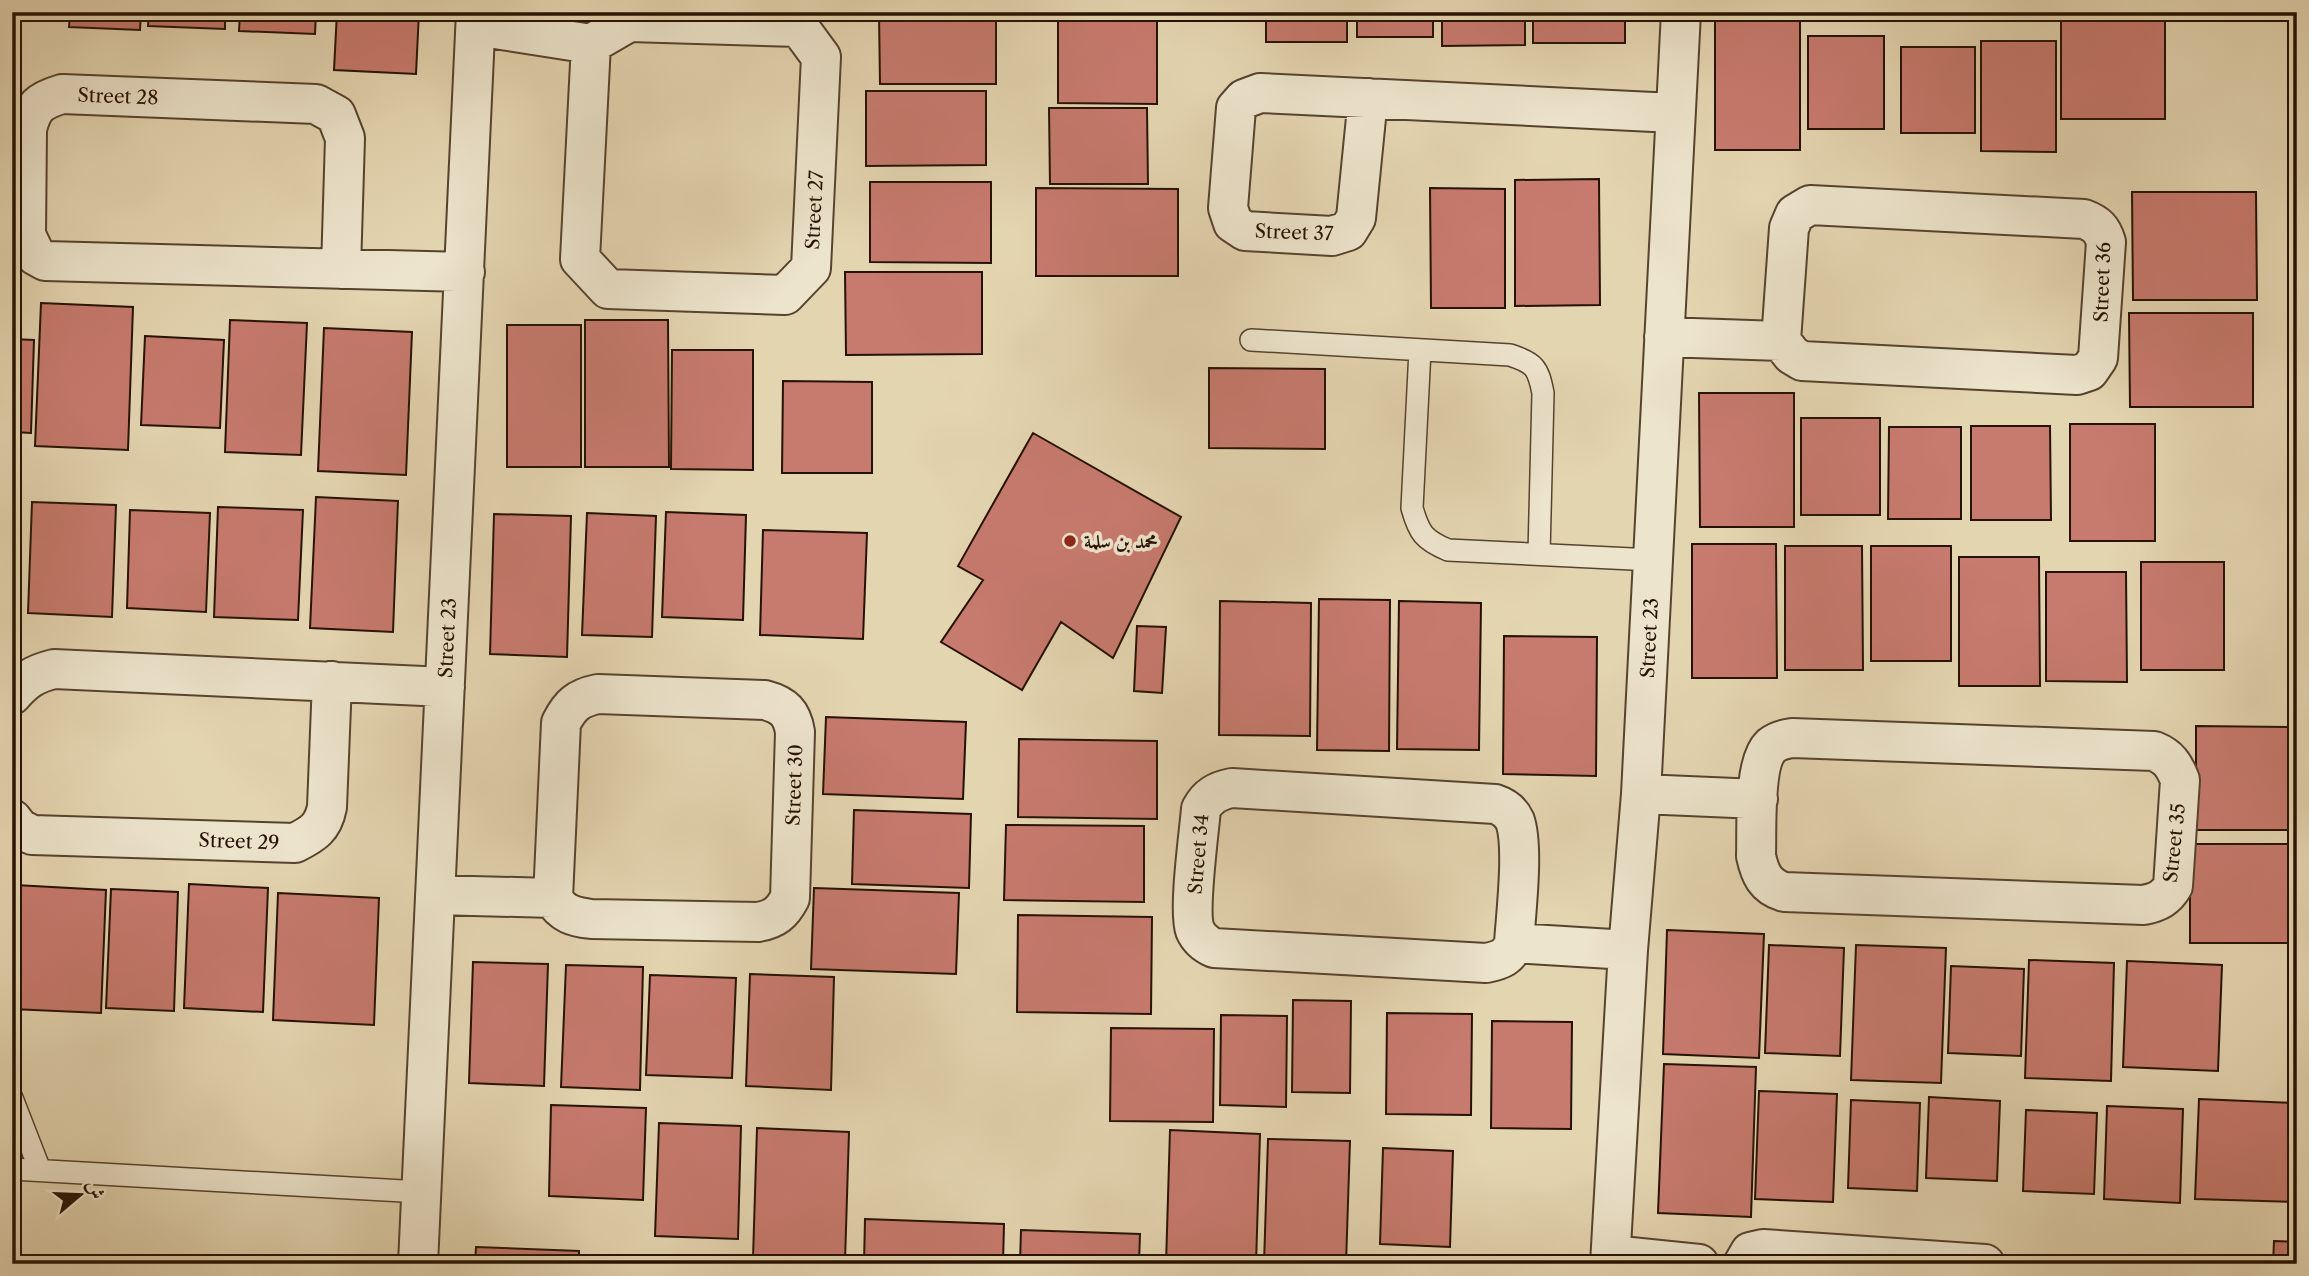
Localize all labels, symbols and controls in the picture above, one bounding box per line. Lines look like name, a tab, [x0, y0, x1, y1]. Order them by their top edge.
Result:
street label: Street 28	[77, 84, 159, 109]
street label: Street 27	[801, 169, 828, 250]
street label: Street 37	[1254, 220, 1334, 245]
street label: Street 36	[2090, 241, 2115, 323]
place label: محمد بن سلمة	[1084, 530, 1158, 553]
marker: محمد بن سلمة	[1062, 533, 1078, 549]
street label: Street 23	[434, 597, 461, 679]
street label: Street 23	[1636, 597, 1663, 679]
street label: Street 30	[782, 744, 807, 826]
street label: Street 35	[2159, 802, 2190, 884]
street label: Street 34	[1184, 813, 1213, 895]
street label: Street 29	[198, 829, 280, 854]
north arrow	[46, 1160, 116, 1230]
text: ش	[82, 1177, 110, 1202]

